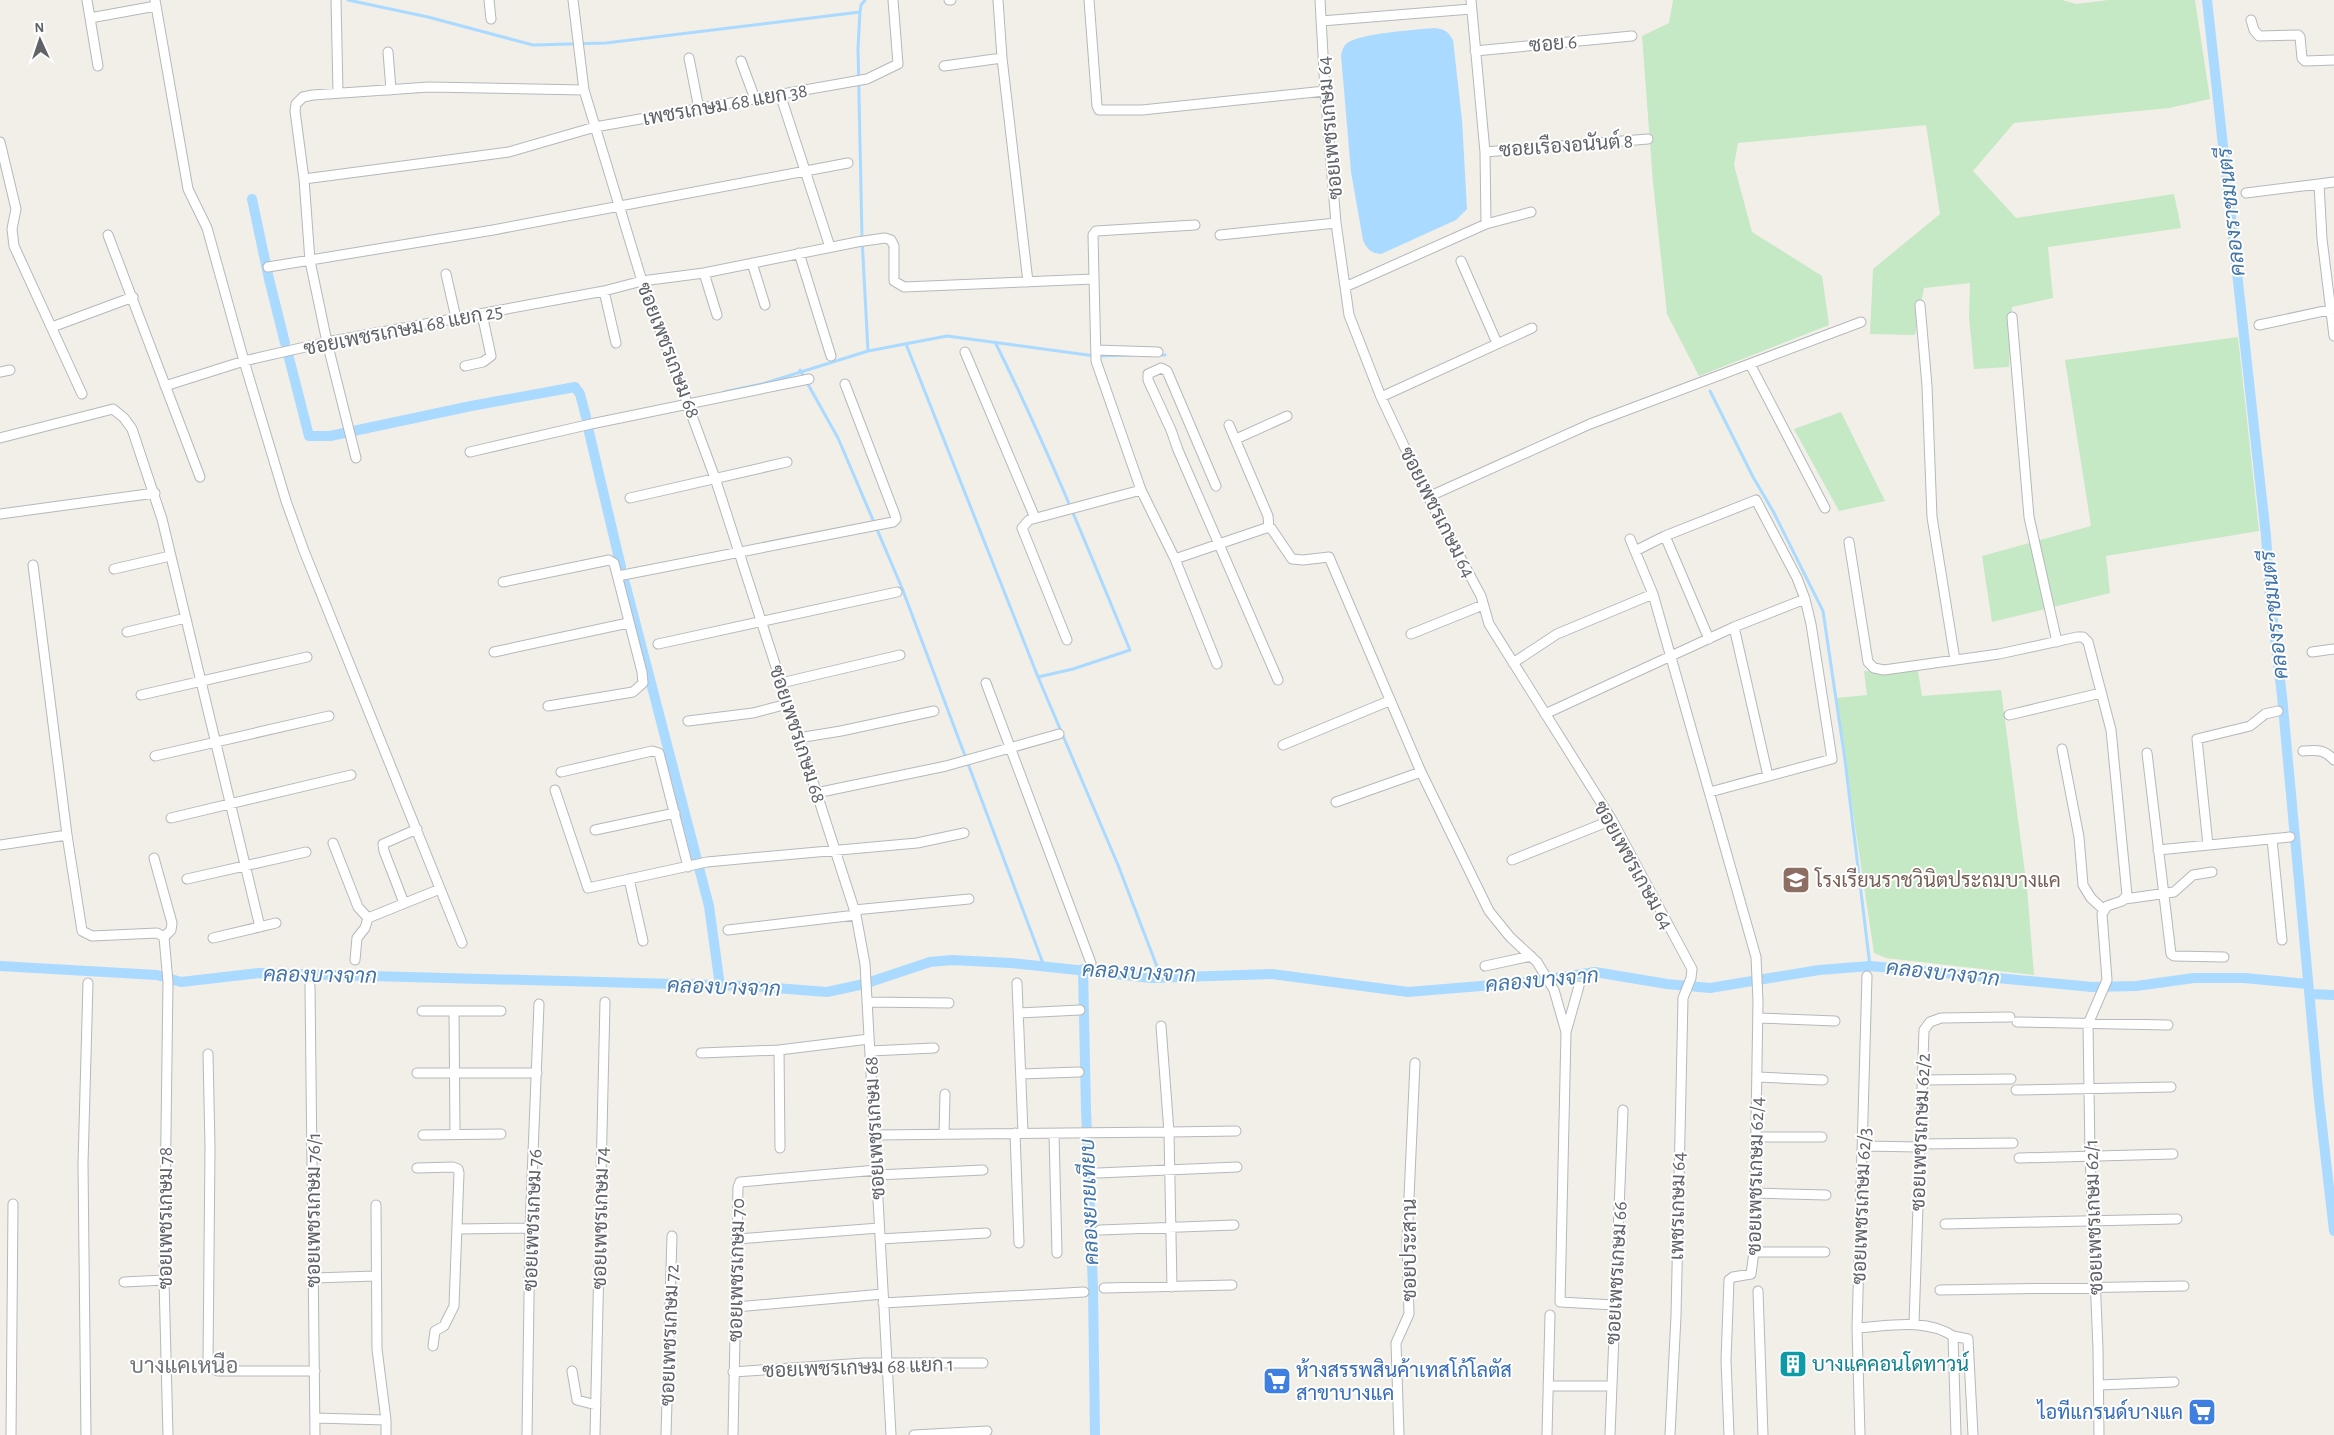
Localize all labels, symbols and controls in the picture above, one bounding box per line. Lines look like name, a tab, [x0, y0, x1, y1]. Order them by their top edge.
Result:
north arrow	[15, 15, 65, 65]
text: N	[34, 21, 45, 35]
street label: ซอย 6	[1528, 32, 1578, 56]
street label: ซอยเพชรเกษม 64	[1314, 55, 1346, 200]
street label: เพชรเกษม 68 แยก 38	[641, 81, 809, 129]
street label: ซอยเรืองอนันต์ 8	[1498, 126, 1634, 161]
water label: คลองราชมนตรี	[2211, 145, 2249, 277]
street label: ซอยเพชรเกษม 68	[633, 280, 703, 421]
street label: ซอยเพชรเกษม 68 แยก 25	[302, 301, 504, 359]
street label: ซอยเพชรเกษม 64	[1396, 444, 1479, 581]
water label: คลองราชมนตรี	[2254, 548, 2292, 680]
street label: ซอยเพชรเกษม 68	[765, 663, 829, 806]
street label: ซอยเพชรเกษม 64	[1590, 798, 1677, 933]
school or university icon: โรงเรียนราชวินิตประถมบางแค	[1781, 865, 1811, 895]
place label: โรงเรียนราชวินิตประถมบางแค	[1814, 867, 2061, 891]
water label: คลองบางจาก	[1885, 957, 2001, 990]
water label: คลองบางจาก	[1082, 959, 1196, 986]
water label: คลองบางจาก	[263, 964, 377, 987]
water label: คลองบางจาก	[1484, 965, 1600, 996]
water label: คลองบางจาก	[667, 975, 781, 1000]
street label: ซอยเพชรเกษม 62/2	[1908, 1053, 1934, 1211]
street label: ซอยเพชรเกษม 68	[861, 1056, 889, 1200]
street label: ซอยเพชรเกษม 62/4	[1745, 1097, 1767, 1255]
street label: ซอยเพชรเกษม 62/3	[1849, 1127, 1875, 1285]
street label: ซอยเพชรเกษม 76/1	[304, 1132, 324, 1288]
water label: คลองยายเทียบ	[1074, 1138, 1102, 1266]
street label: ซอยเพชรเกษม 62/1	[2081, 1139, 2107, 1295]
street label: ซอยเพชรเกษม 78	[156, 1147, 176, 1289]
street label: ซอยเพชรเกษม 74	[590, 1147, 612, 1290]
street label: ซอยเพชรเกษม 76	[521, 1148, 545, 1292]
street label: เพชรเกษม 64	[1667, 1152, 1689, 1260]
street label: ซอยเพชรเกษม 70	[726, 1198, 748, 1342]
street label: ซอยประสาน	[1399, 1199, 1420, 1302]
street label: ซอยเพชรเกษม 66	[1603, 1201, 1631, 1345]
street label: ซอยเพชรเกษม 72	[658, 1264, 682, 1406]
building icon: บางแคคอนโดทาวน์	[1778, 1349, 1808, 1379]
place label: บางแคคอนโดทาวน์	[1812, 1350, 1969, 1375]
district label: บางแคเหนือ	[130, 1352, 238, 1377]
street label: ซอยเพชรเกษม 68 แยก 1	[762, 1355, 954, 1381]
place label: ห้างสรรพสินค้าเทสโก้โลตัส สาขาบางแค	[1296, 1357, 1512, 1404]
supermarket icon: ห้างสรรพสินค้าเทสโก้โลตัส สาขาบางแค	[1262, 1366, 1292, 1396]
supermarket icon: ไอทีแกรนด์บางแค	[2187, 1397, 2217, 1427]
place label: ไอทีแกรนด์บางแค	[2036, 1398, 2183, 1423]

